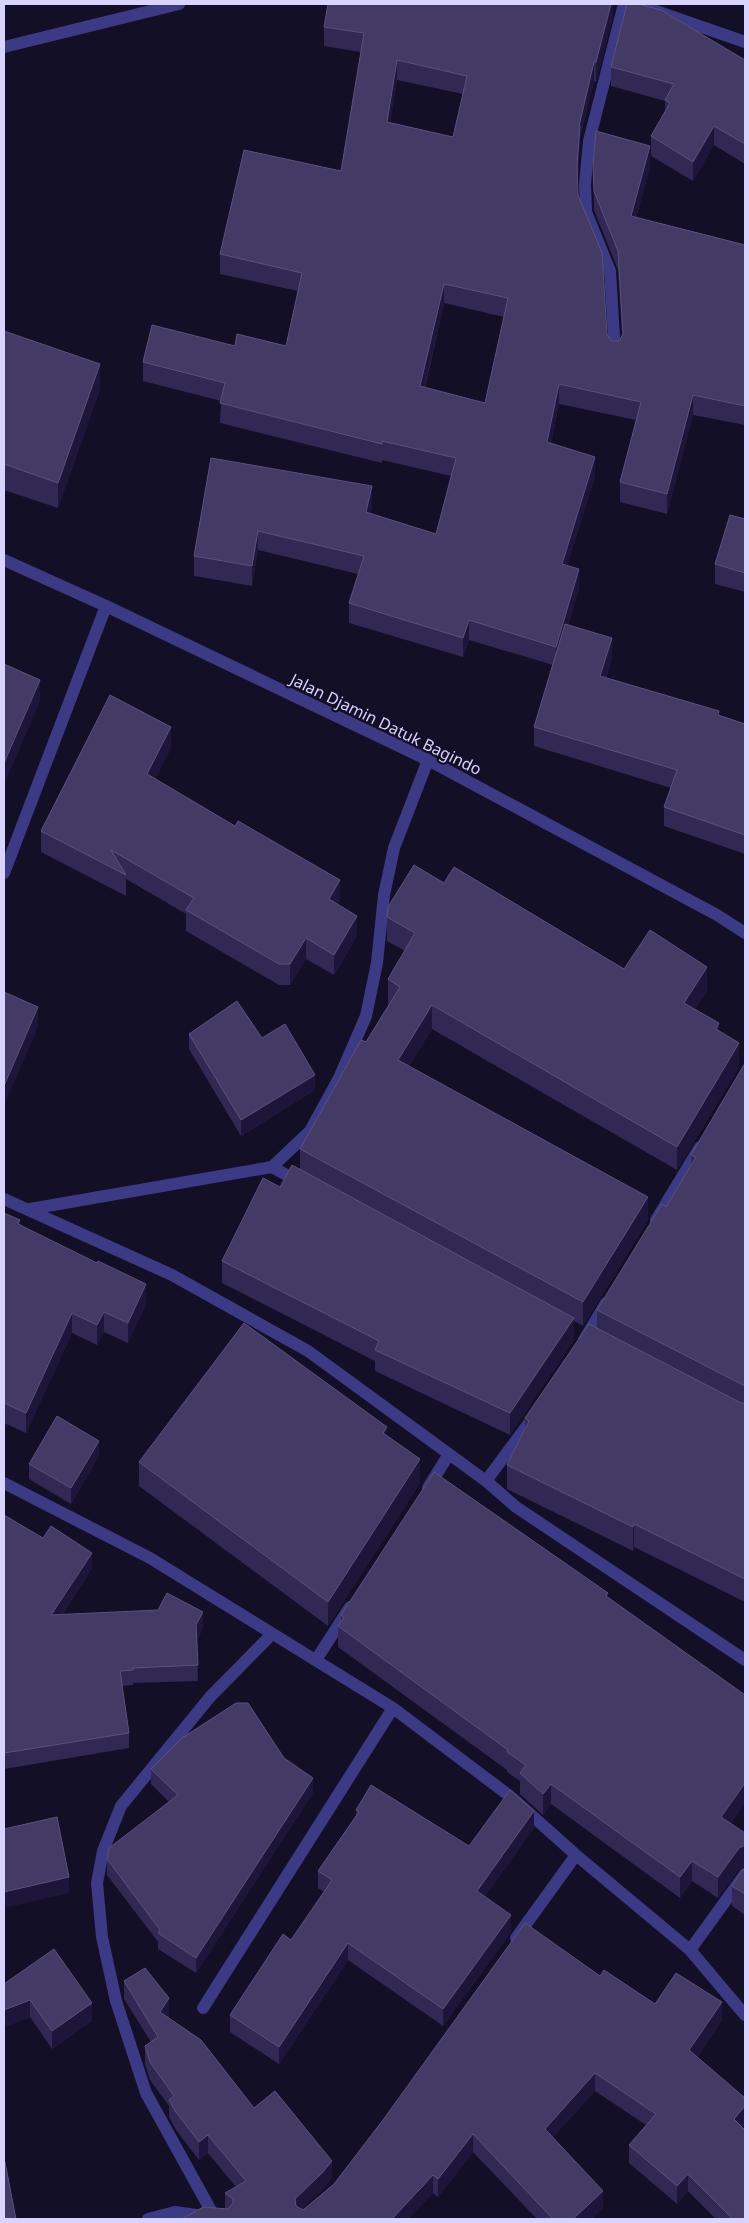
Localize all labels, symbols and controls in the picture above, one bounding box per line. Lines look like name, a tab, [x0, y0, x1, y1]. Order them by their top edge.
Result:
street label: Jalan Djamin Datuk Bagindo	[285, 667, 485, 780]

